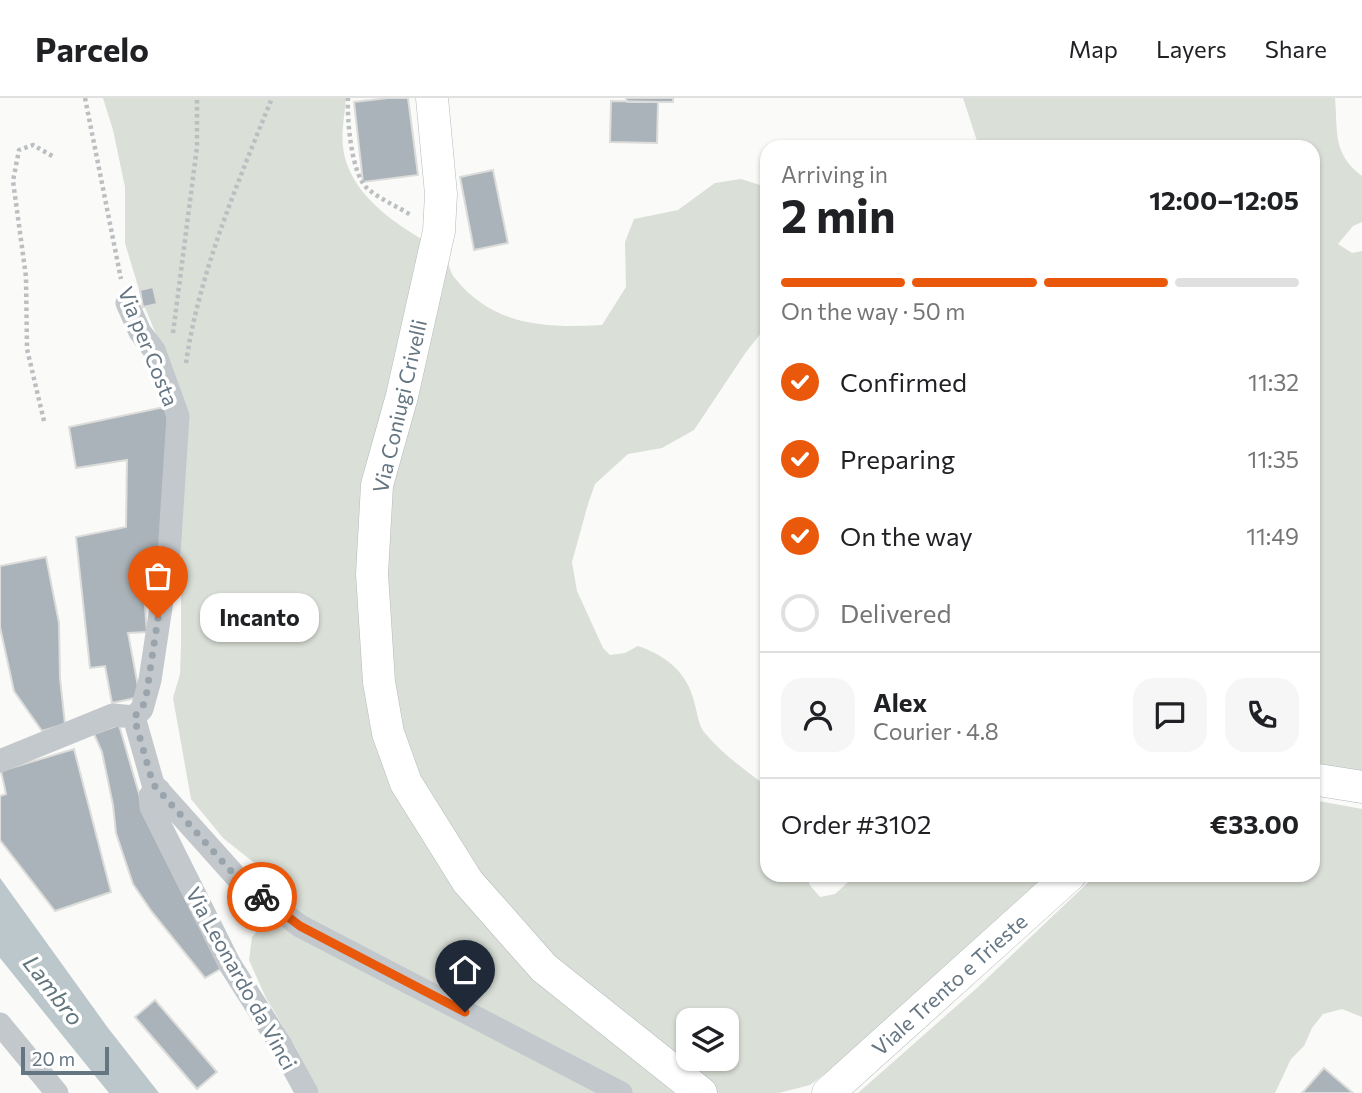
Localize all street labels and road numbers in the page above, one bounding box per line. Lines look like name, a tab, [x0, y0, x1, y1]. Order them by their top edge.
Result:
street label: Via per Costa	[114, 283, 184, 409]
street label: Via Coniugi Crivelli	[367, 317, 431, 495]
street label: Via Leonardo da Vinci	[181, 882, 303, 1074]
street label: Viale Trento e Trieste	[866, 908, 1032, 1060]

